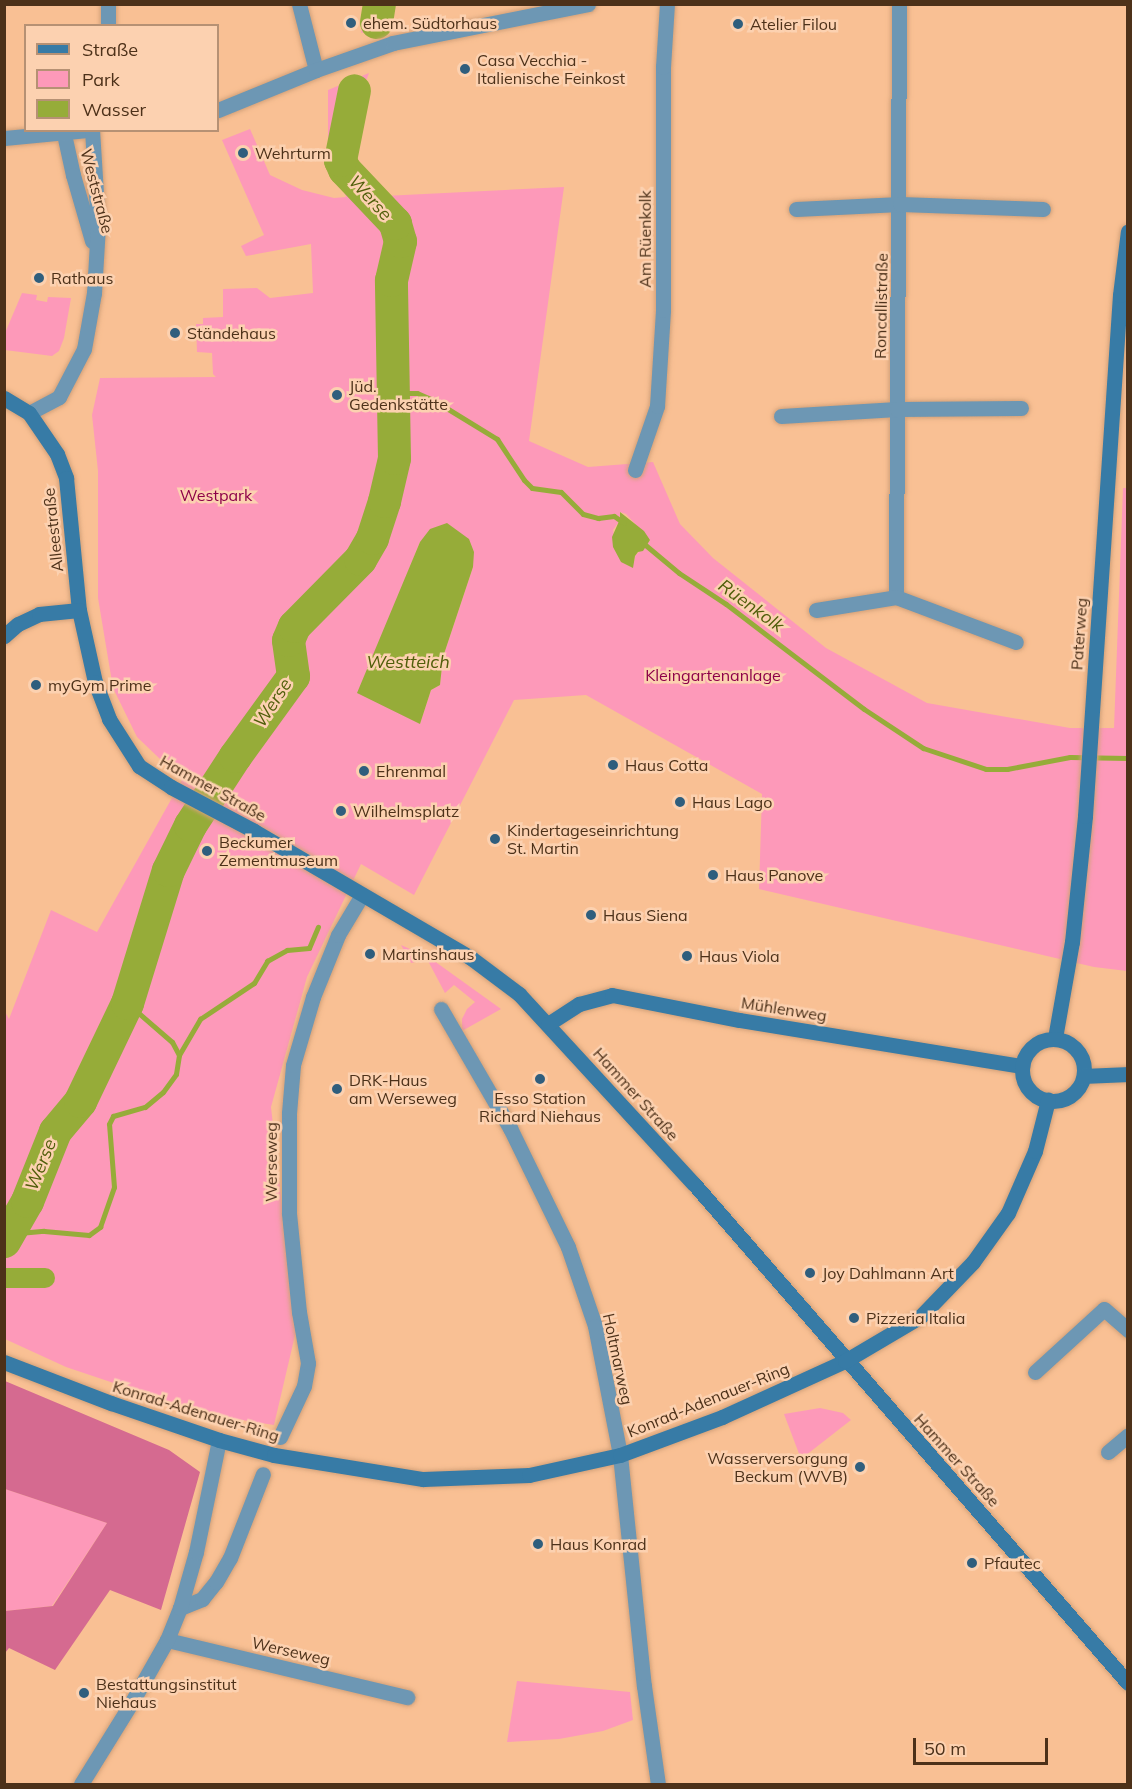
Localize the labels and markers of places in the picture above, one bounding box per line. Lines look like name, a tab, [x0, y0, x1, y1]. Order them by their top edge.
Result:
place label: ehem. Südtorhaus	[363, 13, 497, 33]
place label: Atelier Filou	[750, 14, 837, 34]
marker: ehem. Südtorhaus	[344, 16, 358, 30]
marker: Atelier Filou	[731, 17, 745, 31]
place label: Casa Vecchia - Italienische Feinkost	[477, 50, 625, 88]
marker: Casa Vecchia - Italienische Feinkost	[458, 62, 472, 76]
place label: Wehrturm	[255, 143, 331, 163]
marker: Wehrturm	[236, 146, 250, 160]
place label: Rathaus	[51, 268, 113, 288]
marker: Rathaus	[32, 271, 46, 285]
place label: Ständehaus	[187, 323, 276, 343]
marker: Ständehaus	[168, 326, 182, 340]
place label: Jüd. Gedenkstätte	[349, 376, 448, 414]
marker: Jüd. Gedenkstätte	[330, 388, 344, 402]
place label: myGym Prime	[48, 675, 152, 695]
marker: myGym Prime	[29, 678, 43, 692]
place label: Haus Cotta	[625, 755, 708, 775]
marker: Haus Cotta	[606, 758, 620, 772]
place label: Ehrenmal	[376, 761, 446, 781]
marker: Ehrenmal	[357, 764, 371, 778]
place label: Haus Lago	[692, 792, 772, 812]
marker: Haus Lago	[673, 795, 687, 809]
place label: Wilhelmsplatz	[353, 801, 459, 821]
marker: Wilhelmsplatz	[334, 804, 348, 818]
place label: Kindertageseinrichtung St. Martin	[507, 820, 679, 858]
place label: Beckumer Zementmuseum	[219, 832, 338, 870]
marker: Kindertageseinrichtung St. Martin	[488, 832, 502, 846]
marker: Beckumer Zementmuseum	[200, 844, 214, 858]
place label: Haus Panove	[725, 865, 823, 885]
marker: Haus Panove	[706, 868, 720, 882]
place label: Haus Siena	[603, 905, 688, 925]
marker: Haus Siena	[584, 908, 598, 922]
place label: Martinshaus	[382, 944, 474, 964]
place label: Haus Viola	[699, 946, 780, 966]
marker: Martinshaus	[363, 947, 377, 961]
marker: Haus Viola	[680, 949, 694, 963]
place label: DRK-Haus am Werseweg	[349, 1070, 457, 1108]
marker: Esso Station Richard Niehaus	[533, 1072, 547, 1086]
marker: DRK-Haus am Werseweg	[330, 1082, 344, 1096]
place label: Esso Station Richard Niehaus	[479, 1088, 601, 1126]
place label: Joy Dahlmann Art	[822, 1263, 954, 1283]
marker: Joy Dahlmann Art	[803, 1266, 817, 1280]
place label: Pizzeria Italia	[866, 1308, 965, 1328]
marker: Pizzeria Italia	[847, 1311, 861, 1325]
place label: Wasserversorgung Beckum (WVB)	[707, 1448, 848, 1486]
marker: Wasserversorgung Beckum (WVB)	[853, 1460, 867, 1474]
place label: Haus Konrad	[550, 1534, 647, 1554]
marker: Haus Konrad	[531, 1537, 545, 1551]
place label: Pfautec	[984, 1553, 1041, 1573]
marker: Pfautec	[965, 1556, 979, 1570]
place label: Bestattungsinstitut Niehaus	[96, 1674, 237, 1712]
marker: Bestattungsinstitut Niehaus	[77, 1686, 91, 1700]

